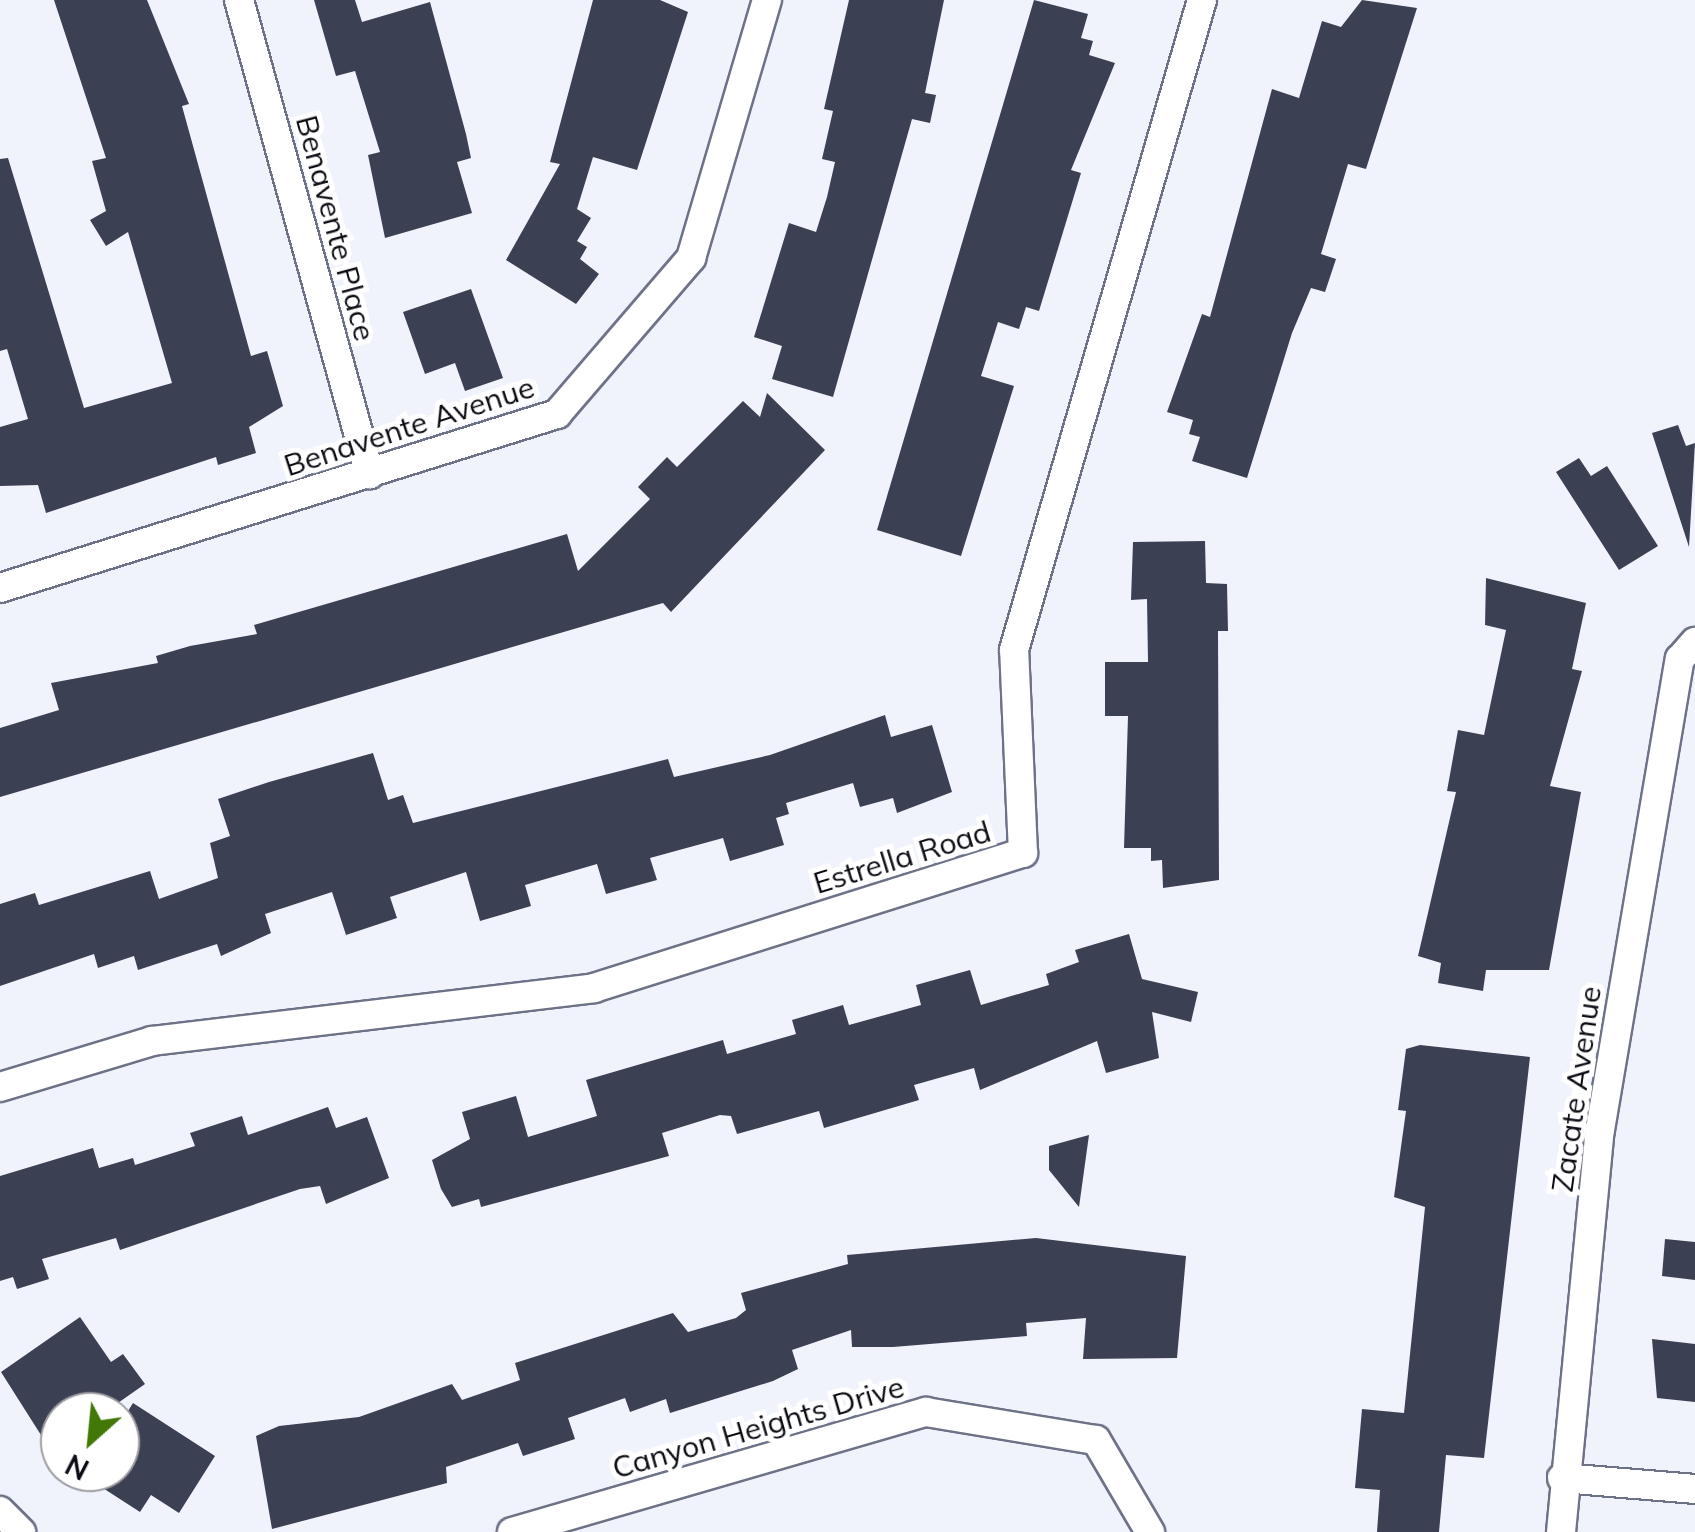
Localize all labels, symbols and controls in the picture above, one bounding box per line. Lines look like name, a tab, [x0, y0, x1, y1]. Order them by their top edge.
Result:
street label: Benavente Place	[289, 111, 383, 345]
street label: Benavente Avenue	[279, 369, 539, 483]
street label: Estrella Road	[809, 813, 995, 901]
street label: Zacate Avenue	[1544, 984, 1608, 1194]
street label: Canyon Heights Drive	[608, 1368, 908, 1486]
north arrow	[40, 1392, 140, 1492]
text: N	[60, 1447, 94, 1488]

